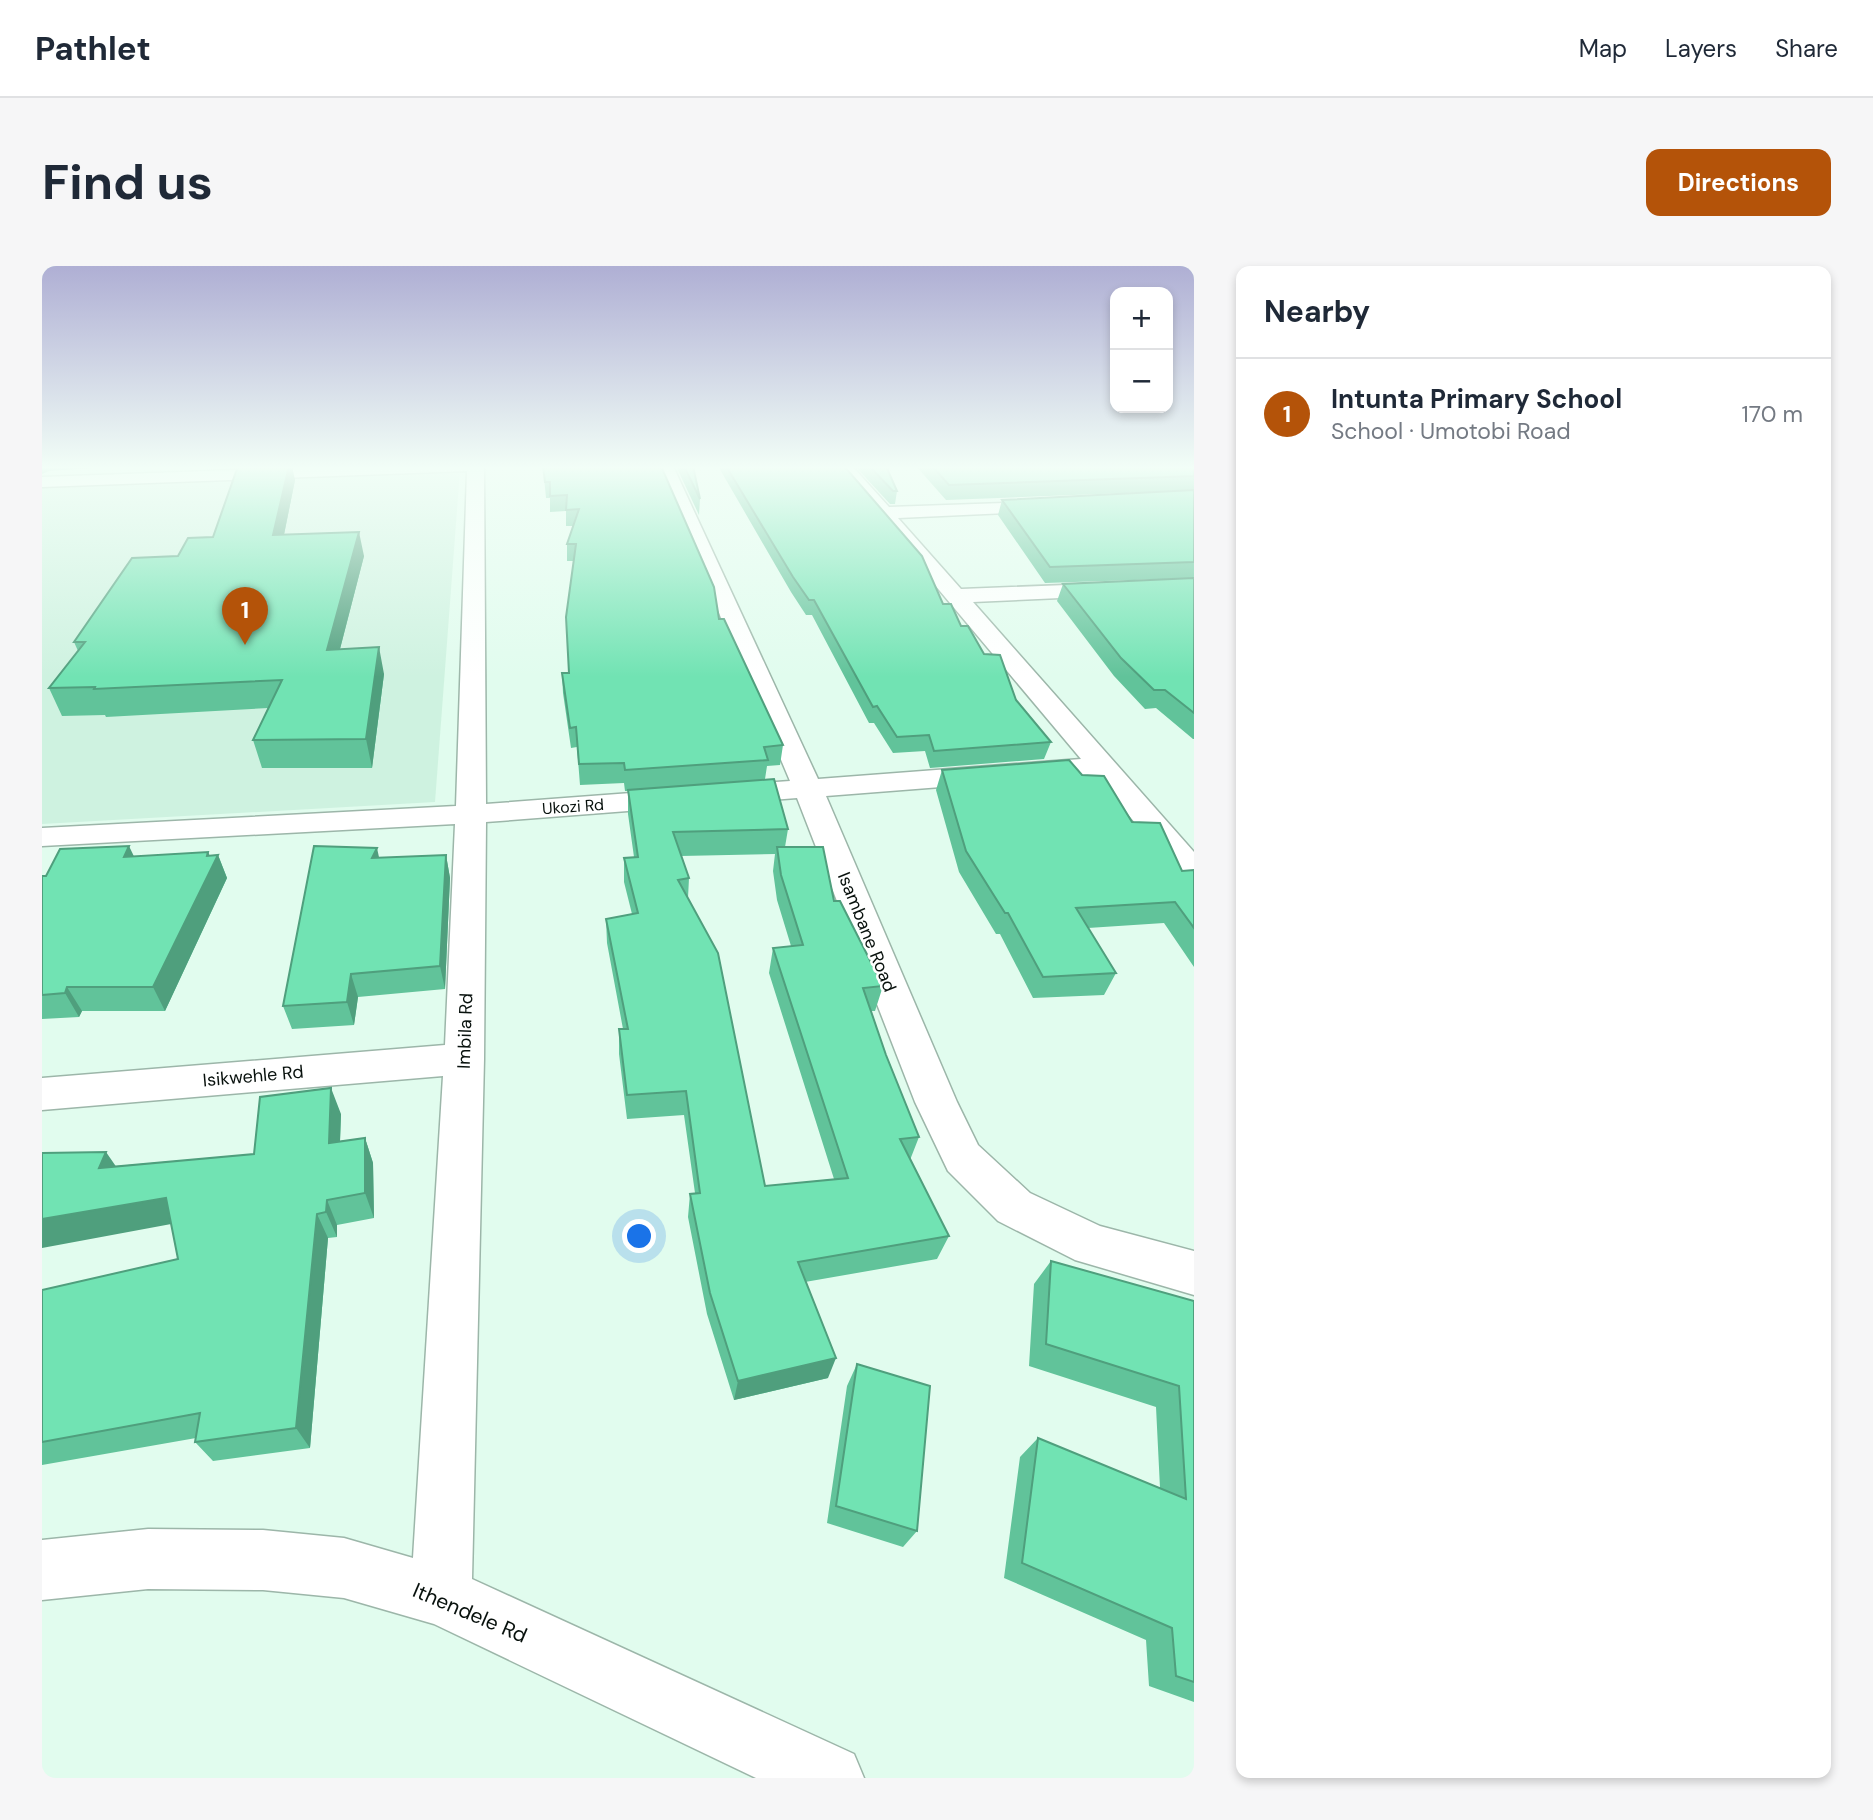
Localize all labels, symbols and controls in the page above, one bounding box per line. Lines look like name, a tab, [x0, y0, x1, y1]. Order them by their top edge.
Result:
text: Pathlet	[35, 27, 151, 70]
text: Map	[1579, 33, 1627, 64]
text: Layers	[1665, 33, 1737, 64]
text: Share	[1775, 33, 1838, 64]
button: Directions	[1646, 149, 1831, 216]
text: Find us	[42, 150, 213, 214]
map controls	[1110, 287, 1173, 413]
button: +	[1110, 287, 1173, 350]
text: Nearby	[1264, 292, 1370, 331]
button: −	[1110, 350, 1173, 413]
text: Intunta Primary School	[1331, 382, 1622, 416]
text: 1	[1283, 399, 1291, 429]
text: 170 m	[1742, 399, 1803, 429]
text: School · Umotobi Road	[1331, 416, 1571, 446]
pin: 1	[222, 587, 268, 645]
street label: Ukozi Rd	[541, 794, 605, 819]
street label: Isambane Road	[832, 868, 902, 996]
street label: Imbila Rd	[452, 993, 478, 1069]
street label: Isikwehle Rd	[202, 1060, 304, 1092]
your location	[622, 1219, 656, 1253]
street label: Ithendele Rd	[409, 1576, 531, 1650]

